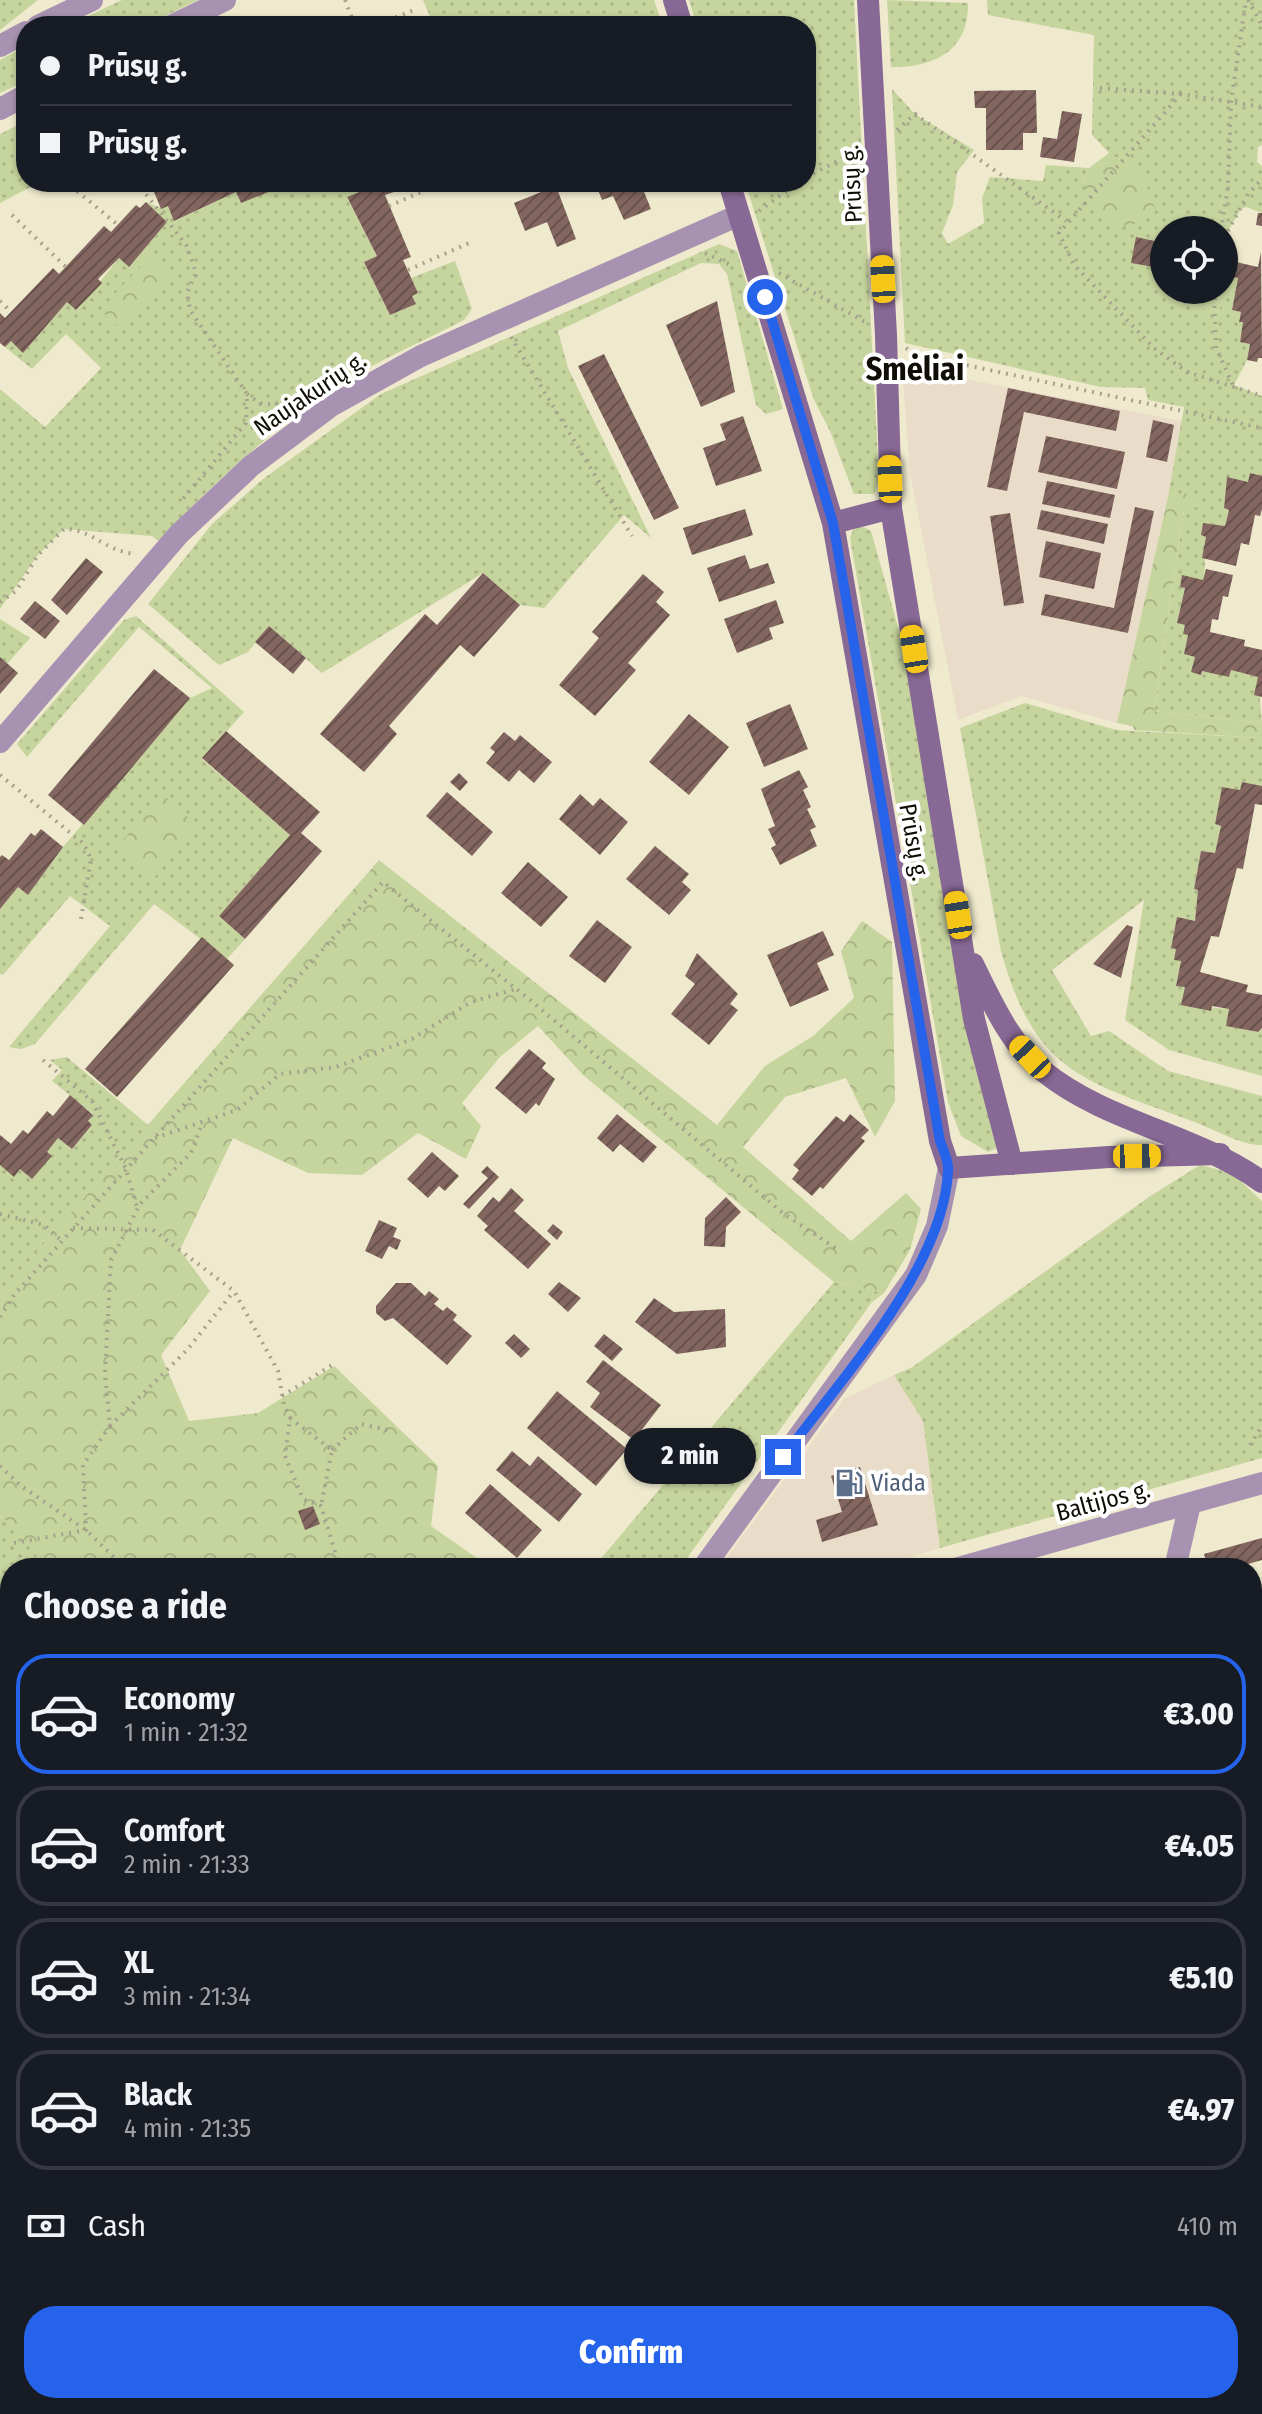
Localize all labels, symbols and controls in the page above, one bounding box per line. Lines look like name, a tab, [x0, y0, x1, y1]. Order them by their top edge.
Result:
text: Prūsų g.	[88, 48, 187, 84]
text: Prūsų g.	[88, 125, 187, 161]
street label: Prūsų g.	[836, 144, 868, 224]
map controls	[1150, 216, 1238, 304]
button: locate	[1150, 216, 1238, 304]
car	[870, 254, 896, 304]
route start	[747, 279, 783, 315]
street label: Naujakurių g.	[249, 346, 371, 442]
district label: Smėliai	[866, 350, 964, 388]
car	[877, 455, 903, 503]
car	[898, 623, 930, 675]
street label: Prūsų g.	[893, 801, 935, 883]
car	[942, 889, 974, 941]
car	[1005, 1031, 1055, 1083]
car	[1113, 1144, 1161, 1168]
callout: 2 min	[623, 1429, 755, 1485]
route end	[765, 1439, 801, 1475]
text: 2 min	[661, 1440, 719, 1471]
fuel station icon: Viada	[834, 1468, 864, 1498]
place label: Viada	[871, 1469, 926, 1497]
street label: Baltijos g.	[1053, 1475, 1153, 1527]
text: Choose a ride	[24, 1584, 227, 1628]
icon: car	[28, 1678, 100, 1750]
text: Economy	[124, 1681, 235, 1717]
text: €3.00	[1164, 1696, 1234, 1732]
text: 1 min · 21:32	[124, 1717, 248, 1748]
icon: car	[28, 1810, 100, 1882]
text: Comfort	[124, 1813, 225, 1849]
text: €4.05	[1165, 1828, 1234, 1864]
text: 2 min · 21:33	[124, 1849, 250, 1880]
icon: car	[28, 1942, 100, 2014]
text: XL	[124, 1945, 154, 1981]
text: €5.10	[1169, 1960, 1234, 1996]
text: 3 min · 21:34	[124, 1981, 251, 2012]
icon: car	[28, 2074, 100, 2146]
text: Black	[124, 2077, 192, 2113]
text: €4.97	[1168, 2092, 1234, 2128]
text: 4 min · 21:35	[124, 2113, 251, 2144]
icon: cash	[24, 2204, 68, 2248]
text: Cash	[88, 2208, 146, 2244]
text: 410 m	[1177, 2211, 1238, 2242]
button: Confirm	[24, 2306, 1238, 2398]

